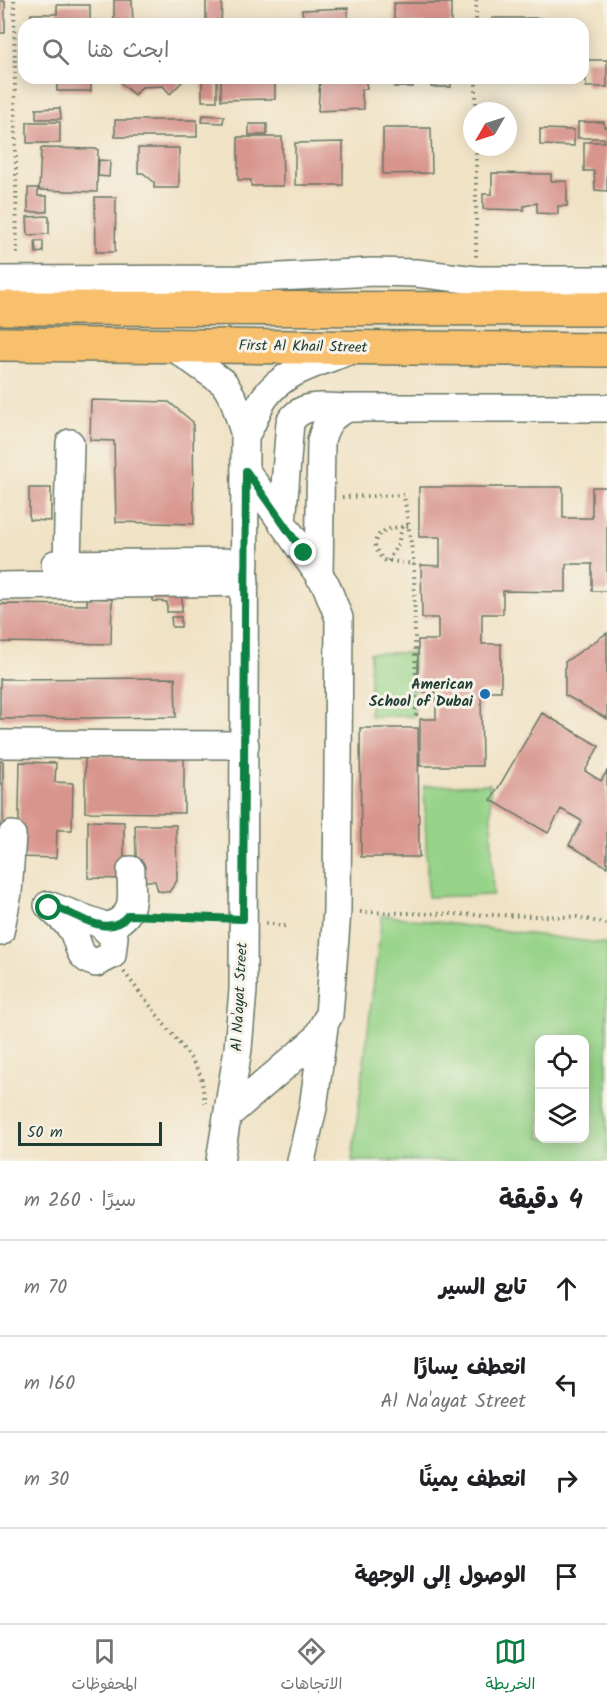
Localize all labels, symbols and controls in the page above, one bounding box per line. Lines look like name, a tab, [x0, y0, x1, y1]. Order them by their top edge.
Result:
search box	[18, 18, 589, 84]
text: ابحث هنا	[87, 34, 169, 69]
icon: search	[39, 35, 72, 68]
north arrow	[463, 102, 517, 156]
street label: First Al Khail Street	[238, 334, 368, 360]
route end	[290, 539, 316, 565]
place label: American School of Dubai	[369, 673, 474, 714]
marker: American School of Dubai	[478, 687, 492, 701]
route start	[35, 894, 61, 920]
street label: Al Na'ayat Street	[225, 942, 255, 1052]
map controls	[535, 1035, 589, 1143]
button: locate	[535, 1035, 589, 1089]
button: layers	[535, 1089, 589, 1143]
scale bar	[18, 1119, 162, 1146]
text: 50 m	[27, 1120, 63, 1145]
text: 4 دقيقة	[499, 1180, 583, 1222]
text: سيرًا · 260 m	[24, 1185, 136, 1217]
text: تابع السير	[439, 1271, 526, 1306]
text: 70 m	[24, 1272, 67, 1304]
icon: ahead	[550, 1272, 583, 1305]
text: انعطف يسارًا	[414, 1351, 526, 1386]
text: 160 m	[24, 1368, 75, 1400]
icon: left	[550, 1368, 583, 1401]
text: Al Na'ayat Street	[380, 1386, 526, 1418]
text: انعطف يمينًا	[419, 1463, 526, 1498]
text: 30 m	[24, 1464, 69, 1496]
icon: right	[550, 1464, 583, 1497]
text: الوصول إلى الوجهة	[354, 1559, 526, 1594]
icon: arrive	[550, 1560, 583, 1593]
tab: المحفوظات	[72, 1635, 137, 1698]
tab: الاتجاهات	[281, 1635, 342, 1698]
tab: الخريطة	[486, 1635, 535, 1698]

